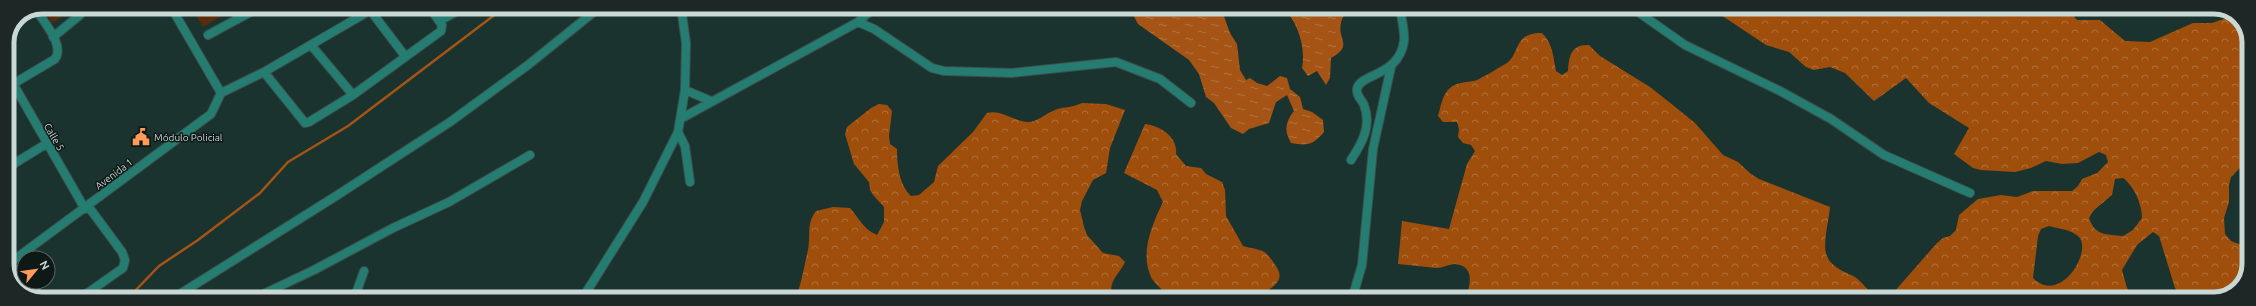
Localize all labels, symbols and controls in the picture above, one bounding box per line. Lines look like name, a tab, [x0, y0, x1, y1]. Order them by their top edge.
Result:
street label: Calle 5	[42, 121, 66, 153]
public building icon: Módulo Policial	[131, 127, 151, 147]
place label: Módulo Policial	[154, 132, 223, 143]
street label: Avenida 1	[93, 156, 135, 192]
north arrow	[16, 250, 56, 290]
text: N	[38, 259, 52, 272]

